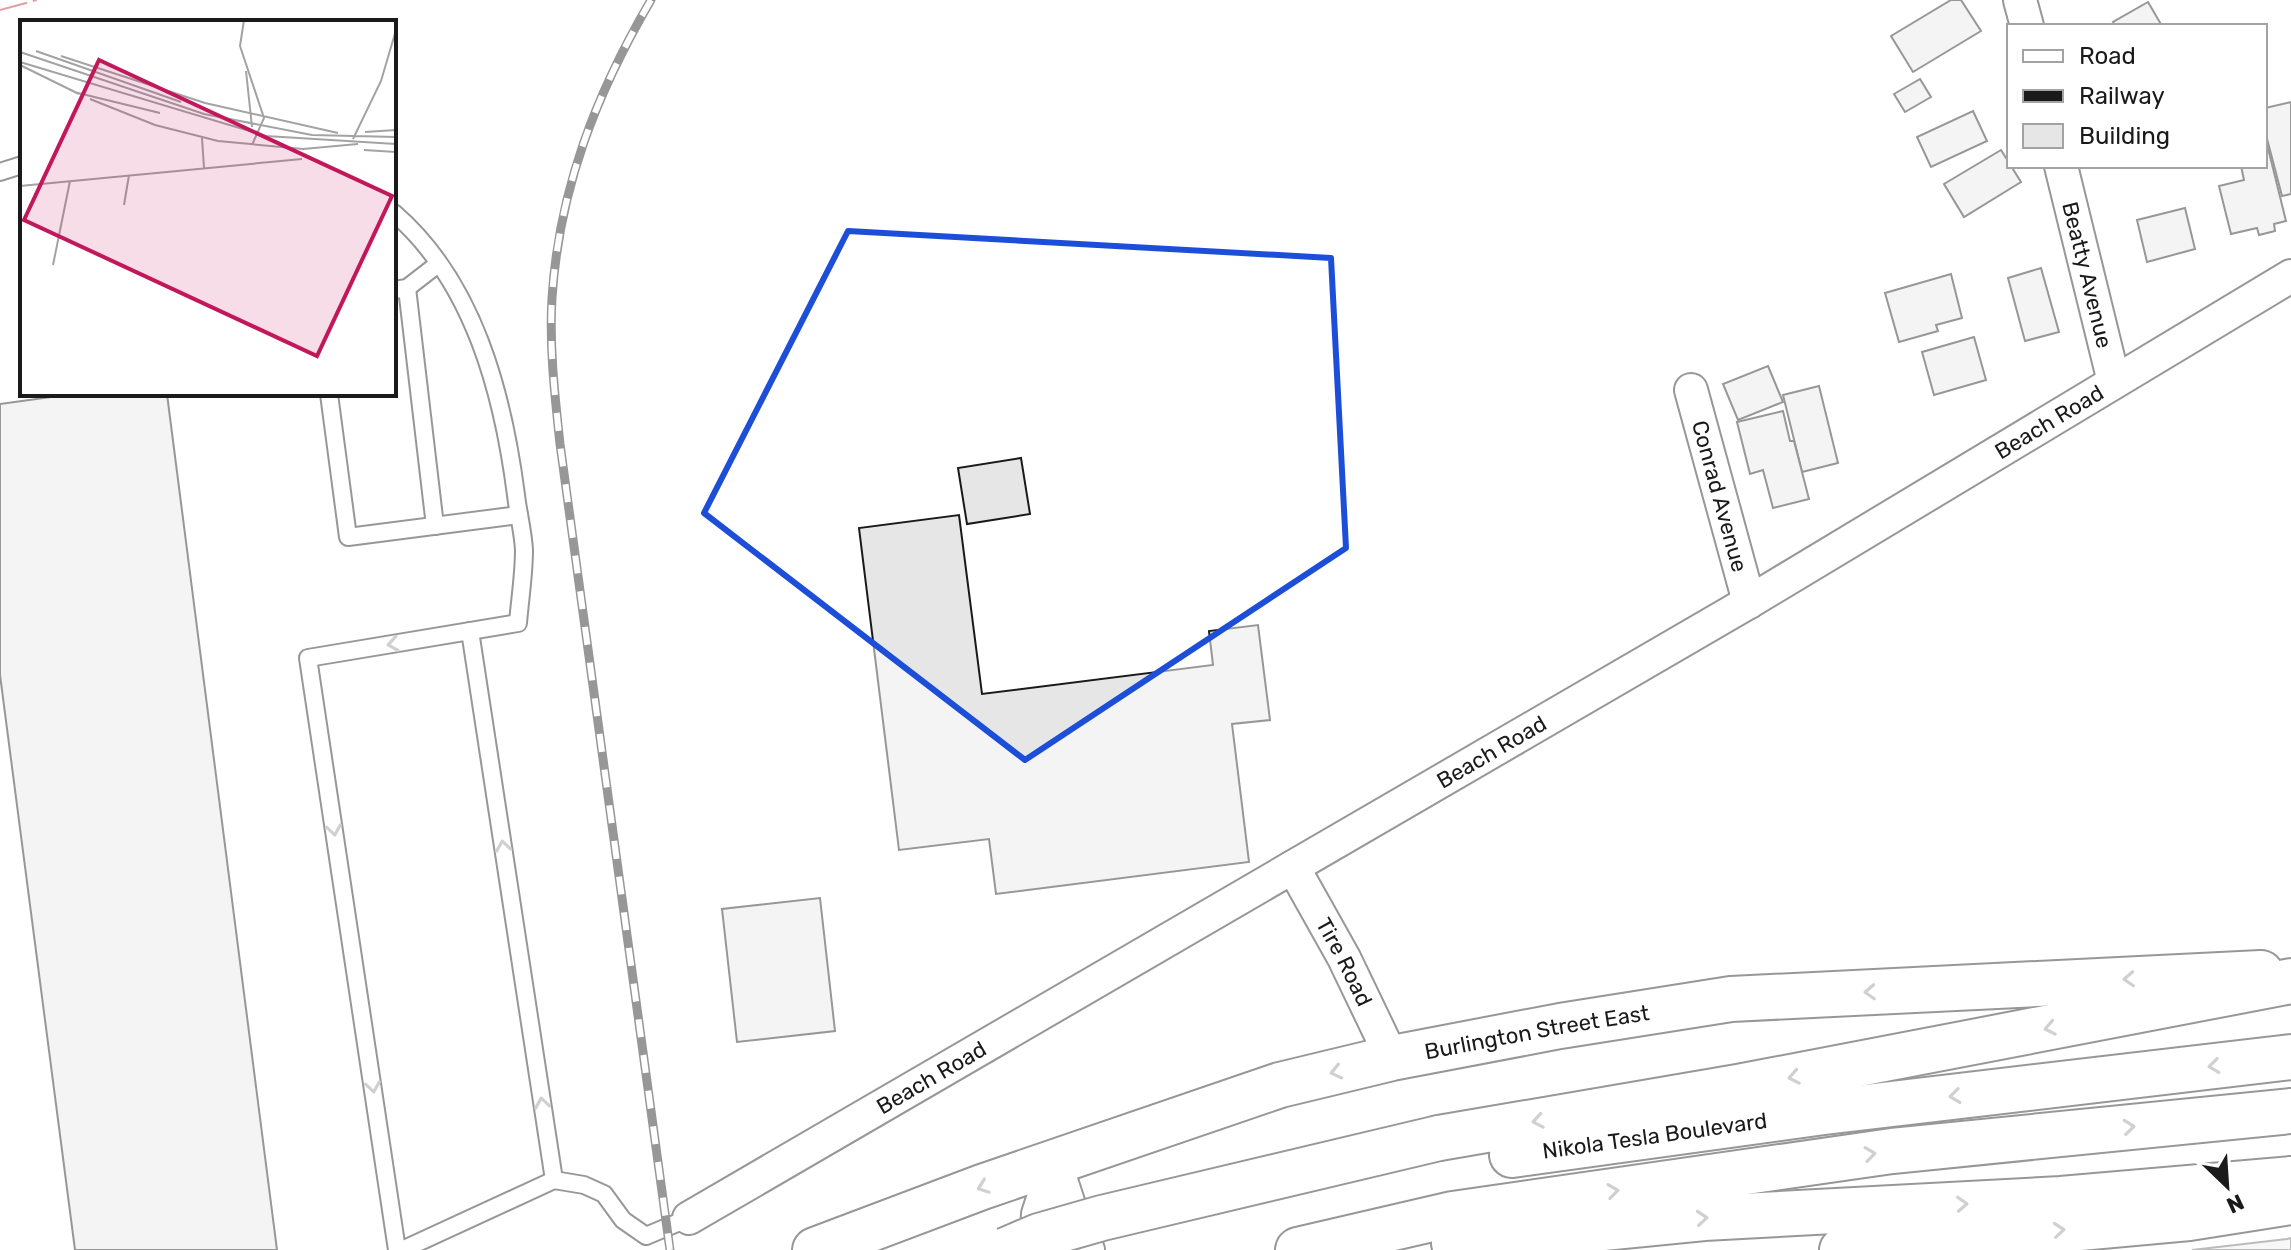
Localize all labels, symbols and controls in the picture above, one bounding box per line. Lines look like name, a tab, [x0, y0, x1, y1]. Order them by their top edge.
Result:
inset map	[20, 20, 396, 396]
legend	[2007, 24, 2267, 168]
text: Road	[2079, 42, 2136, 70]
text: Railway	[2079, 82, 2165, 110]
text: Building	[2079, 122, 2170, 150]
street label: Beatty Avenue	[2056, 199, 2118, 351]
street label: Beach Road	[1990, 379, 2109, 465]
street label: Conrad Avenue	[1686, 417, 1753, 575]
one-way arrow	[386, 635, 400, 652]
street label: Beach Road	[1432, 710, 1551, 795]
one-way arrow	[325, 823, 342, 836]
one-way arrow	[495, 839, 512, 853]
street label: Tire Road	[1310, 913, 1378, 1011]
one-way arrow	[2122, 970, 2135, 987]
one-way arrow	[1863, 983, 1876, 1000]
street label: Burlington Street East	[1422, 999, 1652, 1066]
one-way arrow	[2043, 1019, 2057, 1036]
street label: Beach Road	[872, 1035, 991, 1120]
one-way arrow	[2207, 1058, 2220, 1075]
one-way arrow	[1330, 1062, 1344, 1079]
one-way arrow	[1787, 1067, 1801, 1084]
one-way arrow	[363, 1080, 380, 1094]
one-way arrow	[1948, 1088, 1961, 1105]
one-way arrow	[534, 1096, 551, 1110]
street label: Nikola Tesla Boulevard	[1541, 1107, 1769, 1165]
one-way arrow	[1531, 1112, 1545, 1129]
one-way arrow	[2123, 1119, 2136, 1136]
one-way arrow	[1864, 1146, 1877, 1163]
north arrow	[2187, 1146, 2267, 1226]
one-way arrow	[977, 1177, 991, 1194]
one-way arrow	[1606, 1183, 1620, 1200]
text: N	[2222, 1188, 2248, 1219]
one-way arrow	[1956, 1196, 1969, 1213]
one-way arrow	[1696, 1210, 1709, 1227]
one-way arrow	[2053, 1221, 2066, 1238]

